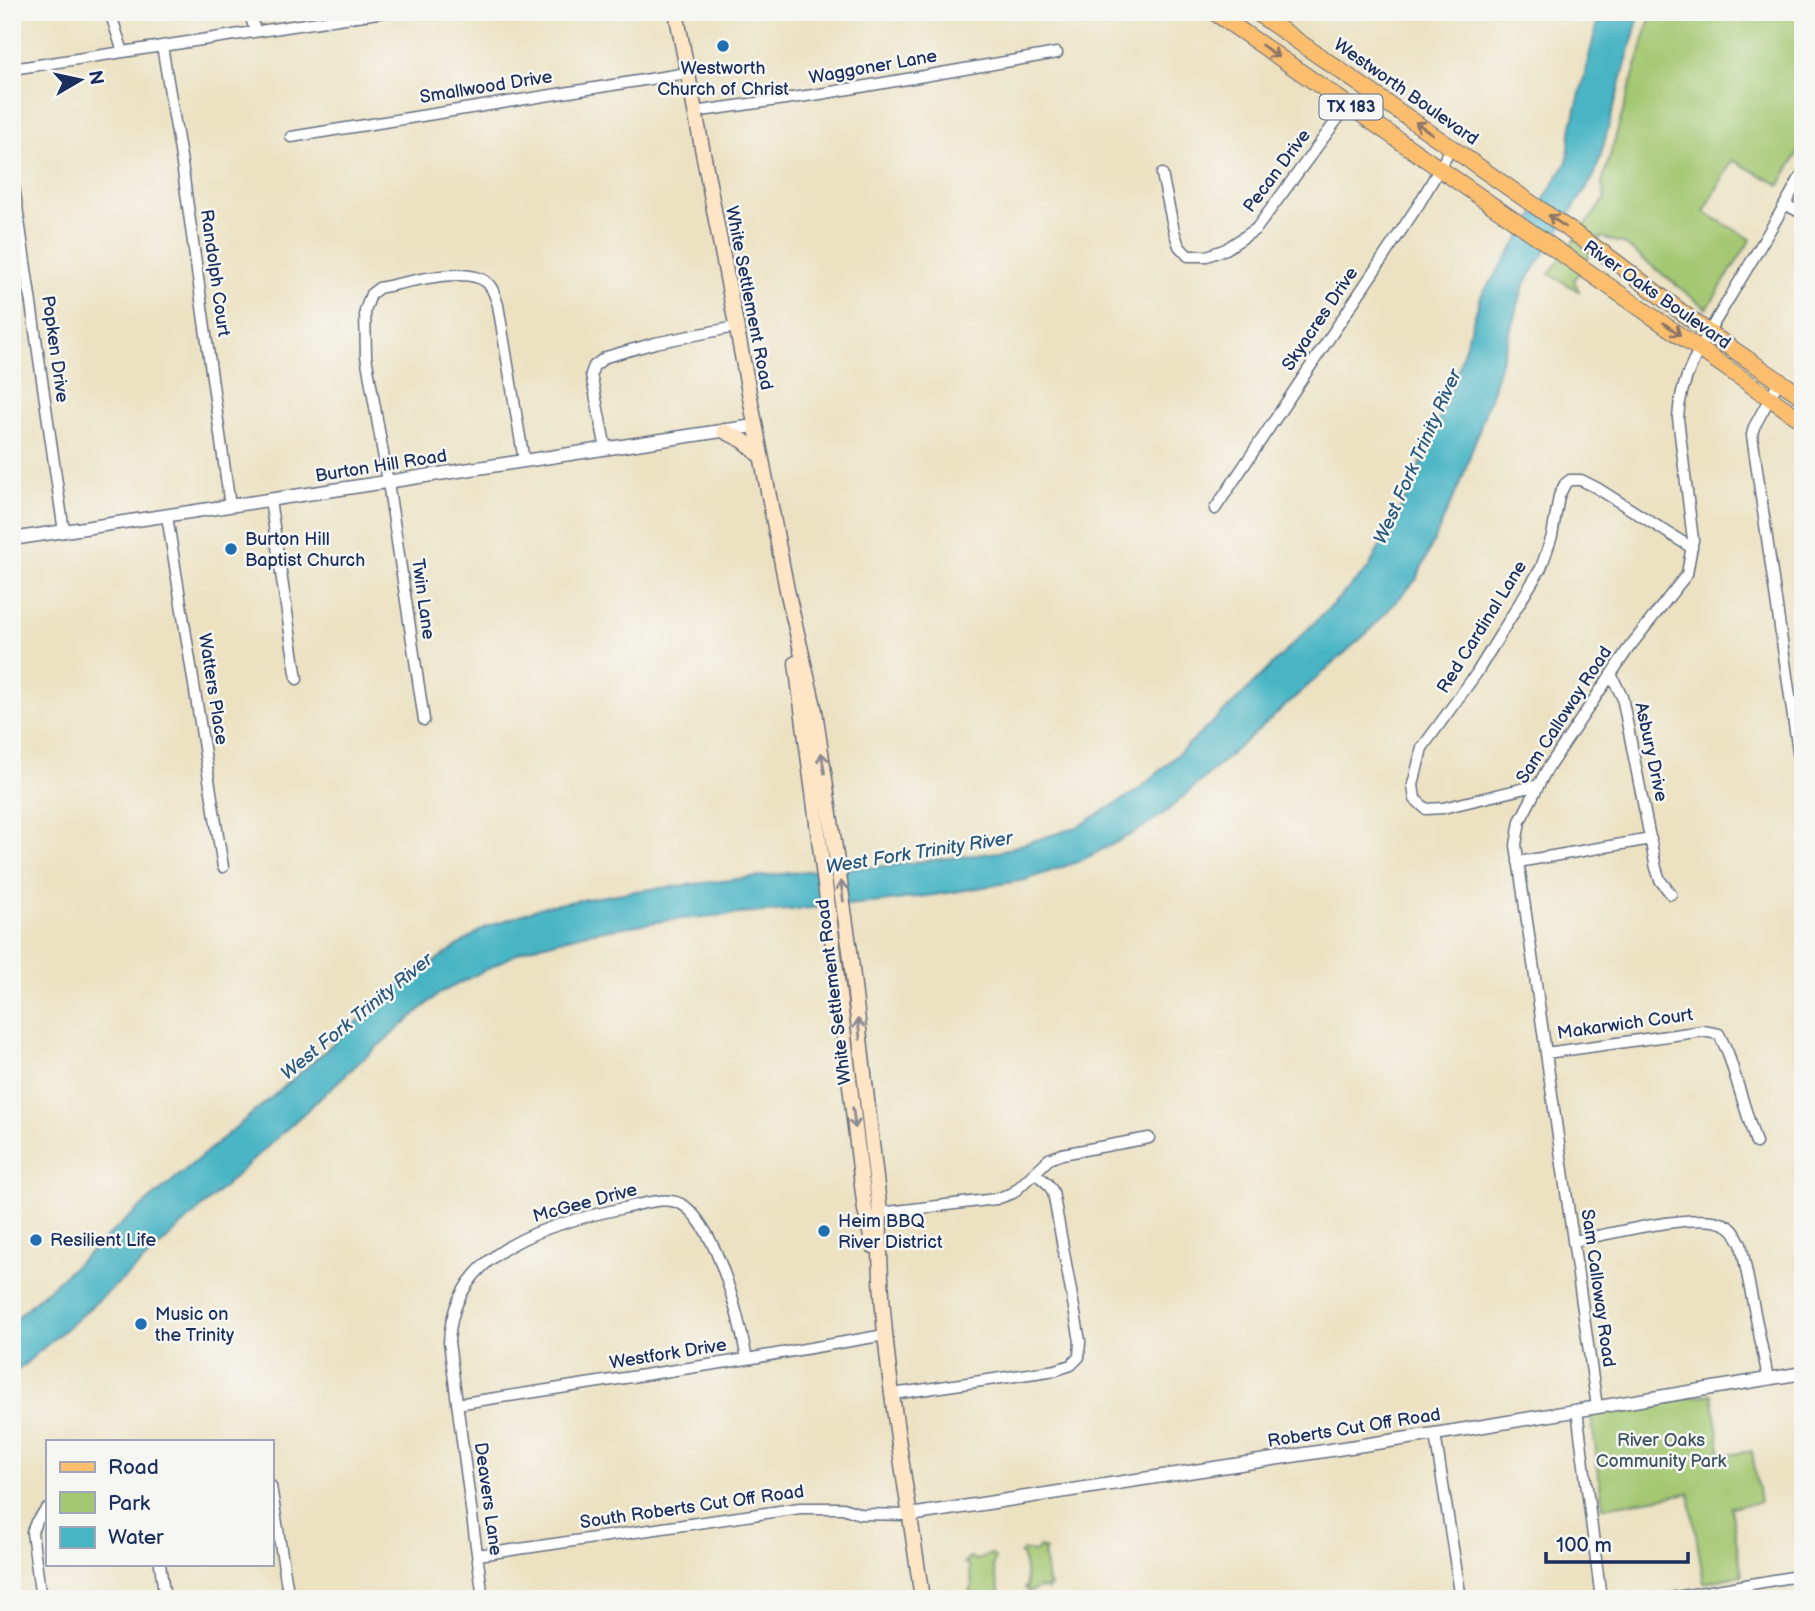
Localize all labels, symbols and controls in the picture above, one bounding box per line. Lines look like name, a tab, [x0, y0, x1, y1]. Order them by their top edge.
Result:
street label: Westworth Boulevard	[1330, 34, 1482, 150]
marker: Westworth Church of Christ	[715, 38, 731, 54]
one-way arrow	[1260, 44, 1279, 58]
street label: Waggoner Lane	[807, 45, 939, 89]
north arrow	[46, 46, 116, 116]
place label: Westworth Church of Christ	[657, 58, 789, 100]
street label: Smallwood Drive	[418, 66, 554, 108]
text: N	[83, 69, 108, 86]
road number: TX 183	[1320, 94, 1382, 120]
one-way arrow	[1414, 121, 1434, 135]
street label: Pecan Drive	[1239, 125, 1315, 217]
street label: White Settlement Road	[721, 204, 777, 392]
street label: Randolph Court	[196, 208, 234, 338]
one-way arrow	[1548, 214, 1567, 228]
street label: River Oaks Boulevard	[1579, 236, 1735, 354]
street label: Skyacres Drive	[1278, 263, 1363, 375]
street label: Popken Drive	[37, 294, 73, 404]
one-way arrow	[1662, 322, 1681, 337]
water label: West Fork Trinity River	[1369, 365, 1467, 548]
street label: Burton Hill Road	[314, 445, 448, 487]
place label: Burton Hill Baptist Church	[245, 529, 365, 571]
marker: Burton Hill Baptist Church	[223, 541, 239, 557]
street label: Twin Lane	[407, 557, 439, 641]
street label: Red Cardinal Lane	[1433, 557, 1531, 697]
street label: Watters Place	[194, 632, 232, 747]
street label: Sam Calloway Road	[1512, 642, 1616, 788]
street label: Asbury Drive	[1630, 701, 1672, 804]
one-way arrow	[816, 752, 829, 774]
water label: West Fork Trinity River	[824, 827, 1015, 879]
one-way arrow	[835, 880, 848, 903]
street label: White Settlement Road	[812, 898, 856, 1086]
water label: West Fork Trinity River	[276, 948, 439, 1085]
street label: Makarwich Court	[1556, 1004, 1695, 1044]
one-way arrow	[852, 1019, 865, 1041]
one-way arrow	[848, 1106, 861, 1128]
street label: McGee Drive	[531, 1179, 640, 1227]
street label: Sam Calloway Road	[1577, 1208, 1619, 1368]
place label: Heim BBQ River District	[838, 1211, 943, 1253]
marker: Heim BBQ River District	[816, 1223, 832, 1239]
place label: Resilient Life	[50, 1230, 156, 1251]
marker: Resilient Life	[28, 1232, 44, 1248]
place label: Music on the Trinity	[155, 1304, 235, 1346]
marker: Music on the Trinity	[133, 1316, 149, 1332]
street label: Westfork Drive	[608, 1334, 728, 1374]
street label: Roberts Cut Off Road	[1266, 1404, 1442, 1452]
park label: River Oaks Community Park	[1596, 1430, 1726, 1472]
legend	[46, 1440, 273, 1566]
street label: Deavers Lane	[470, 1441, 506, 1557]
text: Road	[108, 1455, 159, 1480]
street label: South Roberts Cut Off Road	[579, 1481, 805, 1533]
text: Park	[108, 1491, 151, 1516]
scale bar	[1546, 1520, 1687, 1564]
text: Water	[108, 1525, 164, 1550]
text: 100 m	[1556, 1533, 1612, 1558]

